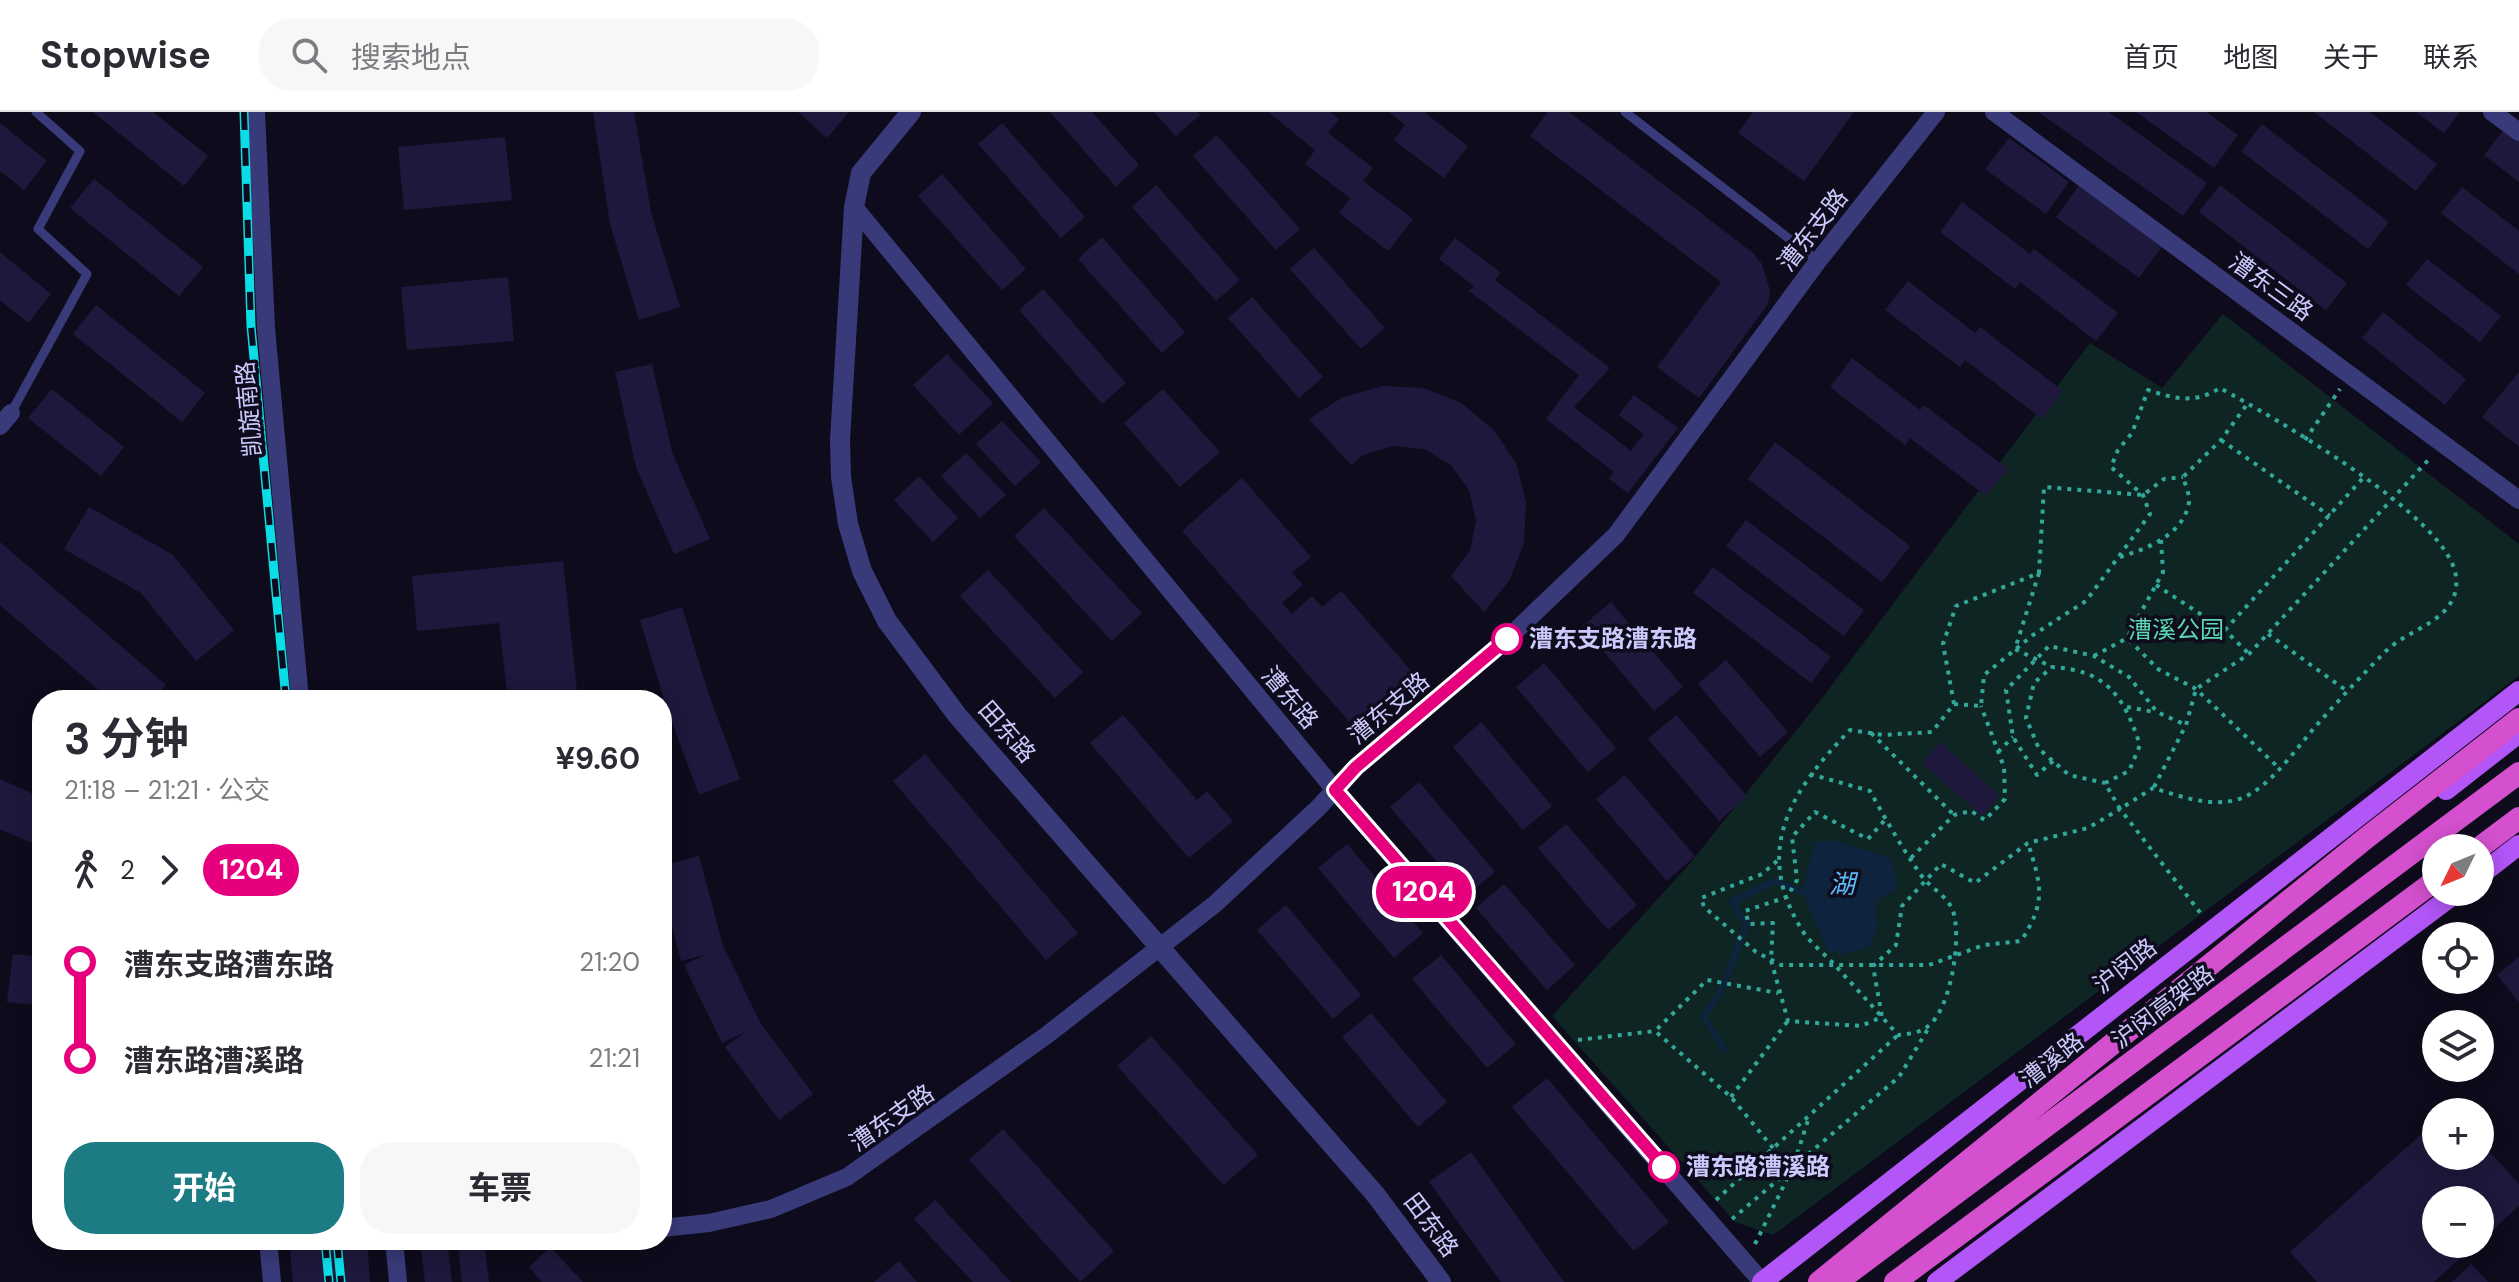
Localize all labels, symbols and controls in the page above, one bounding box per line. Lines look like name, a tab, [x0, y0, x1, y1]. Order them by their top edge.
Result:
search box	[259, 19, 819, 91]
text: Stopwise	[40, 30, 211, 80]
icon: search	[287, 33, 331, 77]
text: 搜索地点	[351, 38, 471, 77]
text: 首页	[2123, 39, 2179, 76]
text: 地图	[2223, 39, 2279, 76]
text: 关于	[2323, 39, 2379, 76]
text: 联系	[2423, 39, 2479, 76]
street label: 漕东支路	[1771, 182, 1854, 277]
street label: 漕东三路	[2223, 246, 2319, 327]
street label: 凯旋南路	[229, 360, 268, 458]
park label: 漕溪公园	[2128, 614, 2224, 645]
place label: 漕东支路漕东路	[1529, 623, 1697, 654]
marker: 漕东支路漕东路	[1492, 624, 1522, 654]
street label: 漕东路	[1255, 660, 1325, 735]
street label: 漕东支路	[1342, 665, 1435, 750]
street label: 田东路	[972, 694, 1043, 769]
text: 3 分钟	[64, 710, 189, 768]
text: ¥9.60	[556, 739, 640, 778]
text: 21:18 – 21:21 · 公交	[64, 773, 270, 807]
north arrow	[2422, 834, 2494, 906]
map controls	[2422, 834, 2494, 1258]
icon: walk	[64, 848, 108, 892]
icon: forward	[147, 848, 191, 892]
text: 1204	[219, 851, 283, 888]
text: 2	[120, 853, 135, 887]
line badge: 1204	[1368, 866, 1480, 918]
water label: 湖	[1829, 867, 1859, 901]
text: 1204	[1392, 873, 1456, 910]
button: locate	[2422, 922, 2494, 994]
street label: 沪闵路	[2087, 931, 2163, 1000]
text: 漕东支路漕东路	[124, 945, 334, 984]
text: 21:20	[579, 945, 640, 979]
street label: 沪闵高架路	[2105, 958, 2220, 1055]
button: layers	[2422, 1010, 2494, 1082]
street label: 漕溪路	[2014, 1025, 2090, 1094]
text: 漕东路漕溪路	[124, 1041, 304, 1080]
text: 21:21	[589, 1041, 640, 1075]
street label: 漕东支路	[844, 1077, 940, 1158]
button: +	[2422, 1098, 2494, 1170]
button: 开始	[64, 1142, 344, 1234]
button: 车票	[360, 1142, 640, 1234]
place label: 漕东路漕溪路	[1686, 1151, 1830, 1182]
marker: 漕东路漕溪路	[1649, 1152, 1679, 1182]
button: −	[2422, 1186, 2494, 1258]
street label: 田东路	[1397, 1187, 1465, 1263]

